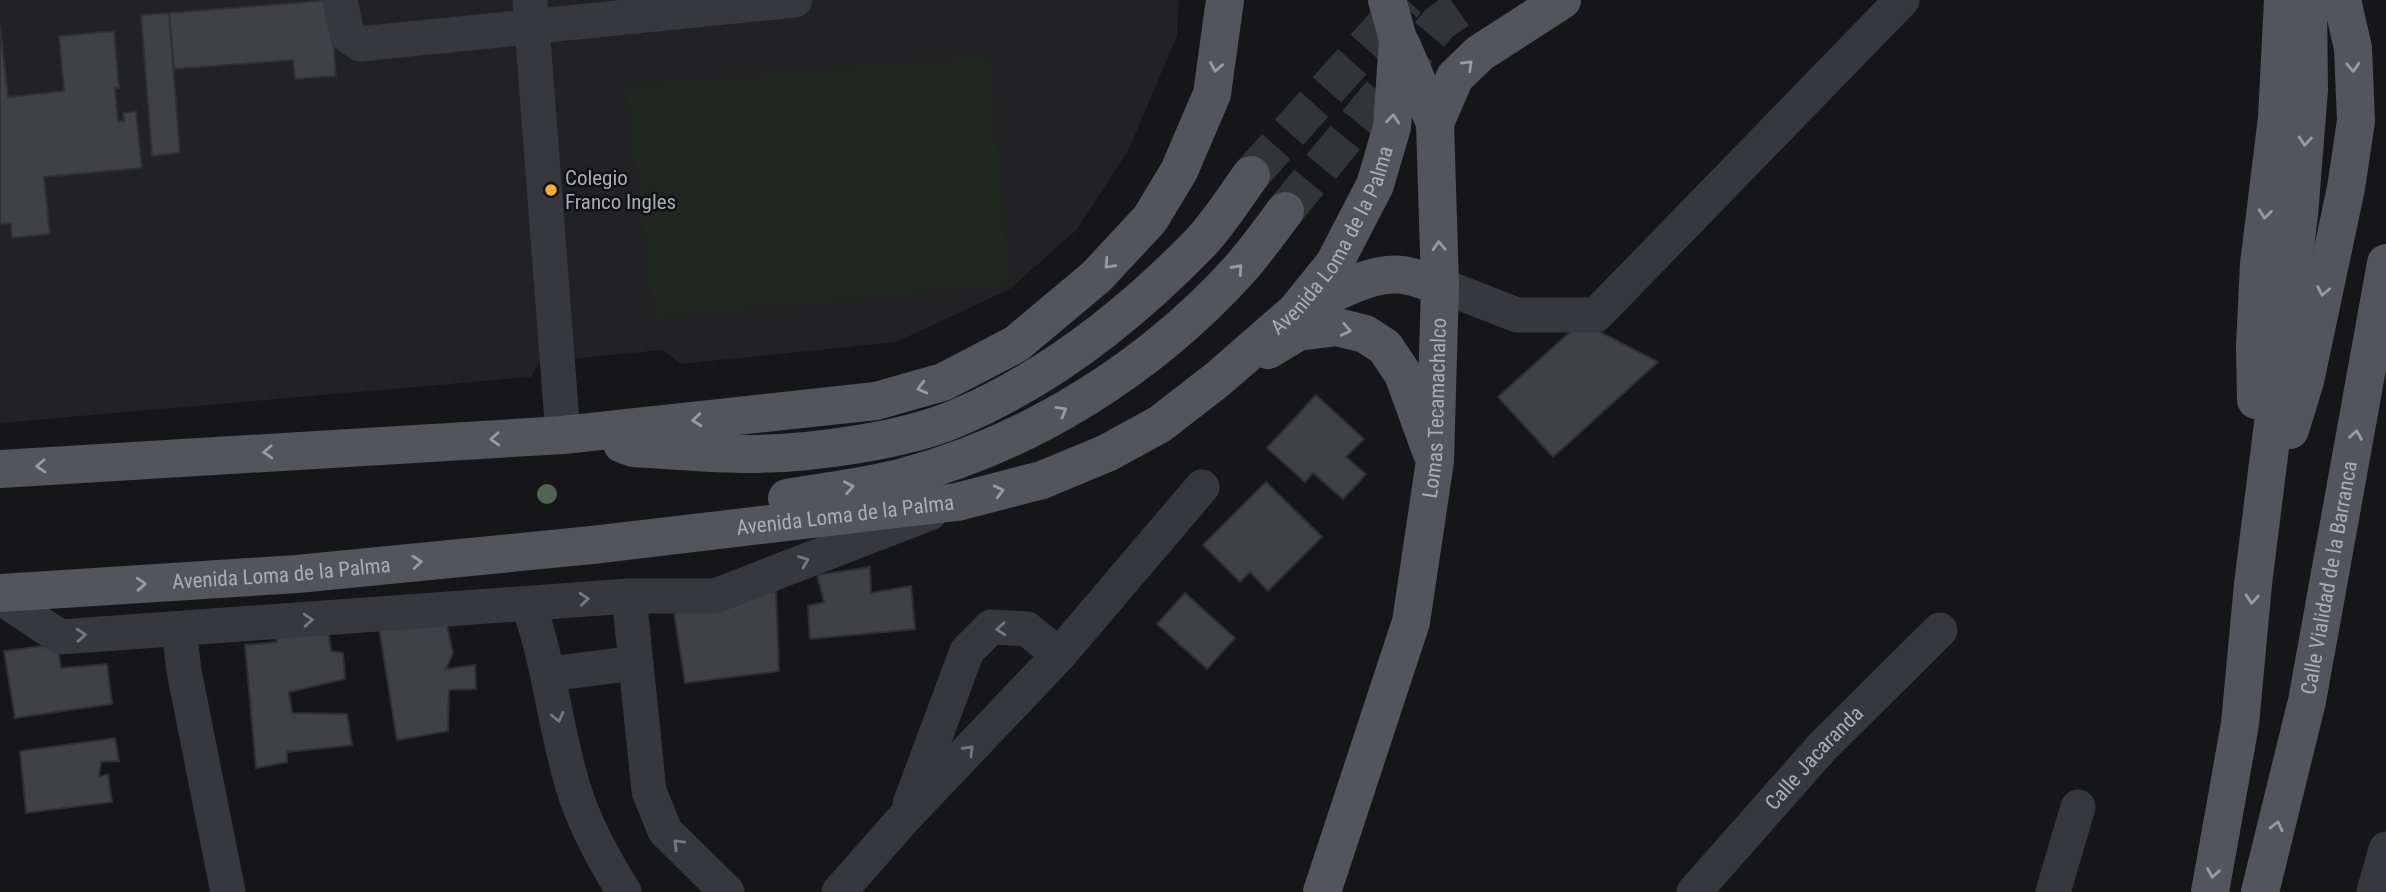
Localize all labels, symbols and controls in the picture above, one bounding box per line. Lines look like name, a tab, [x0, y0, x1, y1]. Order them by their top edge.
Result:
one-way arrow	[1460, 60, 1473, 73]
one-way arrow	[1209, 61, 1224, 73]
one-way arrow	[2346, 62, 2361, 73]
one-way arrow	[1385, 113, 1400, 125]
one-way arrow	[2298, 136, 2313, 147]
street label: Avenida Loma de la Palma	[1266, 143, 1398, 339]
place label: Colegio Franco Ingles	[565, 166, 676, 214]
marker: Colegio Franco Ingles	[543, 182, 559, 198]
one-way arrow	[2257, 208, 2272, 220]
one-way arrow	[1432, 240, 1447, 251]
one-way arrow	[1105, 256, 1117, 269]
one-way arrow	[1230, 264, 1243, 277]
one-way arrow	[2317, 285, 2332, 297]
street label: Lomas Tecamachalco	[1418, 317, 1451, 500]
one-way arrow	[1340, 322, 1352, 337]
one-way arrow	[916, 380, 928, 394]
one-way arrow	[1055, 406, 1067, 419]
one-way arrow	[691, 413, 703, 428]
one-way arrow	[2347, 429, 2362, 441]
one-way arrow	[489, 431, 500, 446]
one-way arrow	[262, 445, 273, 460]
one-way arrow	[35, 458, 46, 473]
street label: Calle Vialidad de la Barranca	[2296, 459, 2362, 696]
one-way arrow	[843, 480, 855, 495]
one-way arrow	[993, 485, 1005, 499]
street label: Avenida Loma de la Palma	[735, 490, 955, 540]
street label: Avenida Loma de la Palma	[171, 553, 392, 594]
one-way arrow	[411, 555, 423, 570]
one-way arrow	[798, 555, 810, 569]
one-way arrow	[136, 577, 147, 592]
one-way arrow	[578, 592, 589, 607]
one-way arrow	[2245, 594, 2260, 605]
one-way arrow	[303, 613, 314, 628]
one-way arrow	[995, 621, 1006, 636]
one-way arrow	[76, 628, 87, 643]
street label: Calle Jacaranda	[1760, 701, 1868, 815]
one-way arrow	[550, 711, 564, 723]
one-way arrow	[960, 745, 973, 758]
one-way arrow	[2268, 820, 2283, 832]
one-way arrow	[674, 840, 687, 853]
one-way arrow	[2206, 867, 2221, 879]

